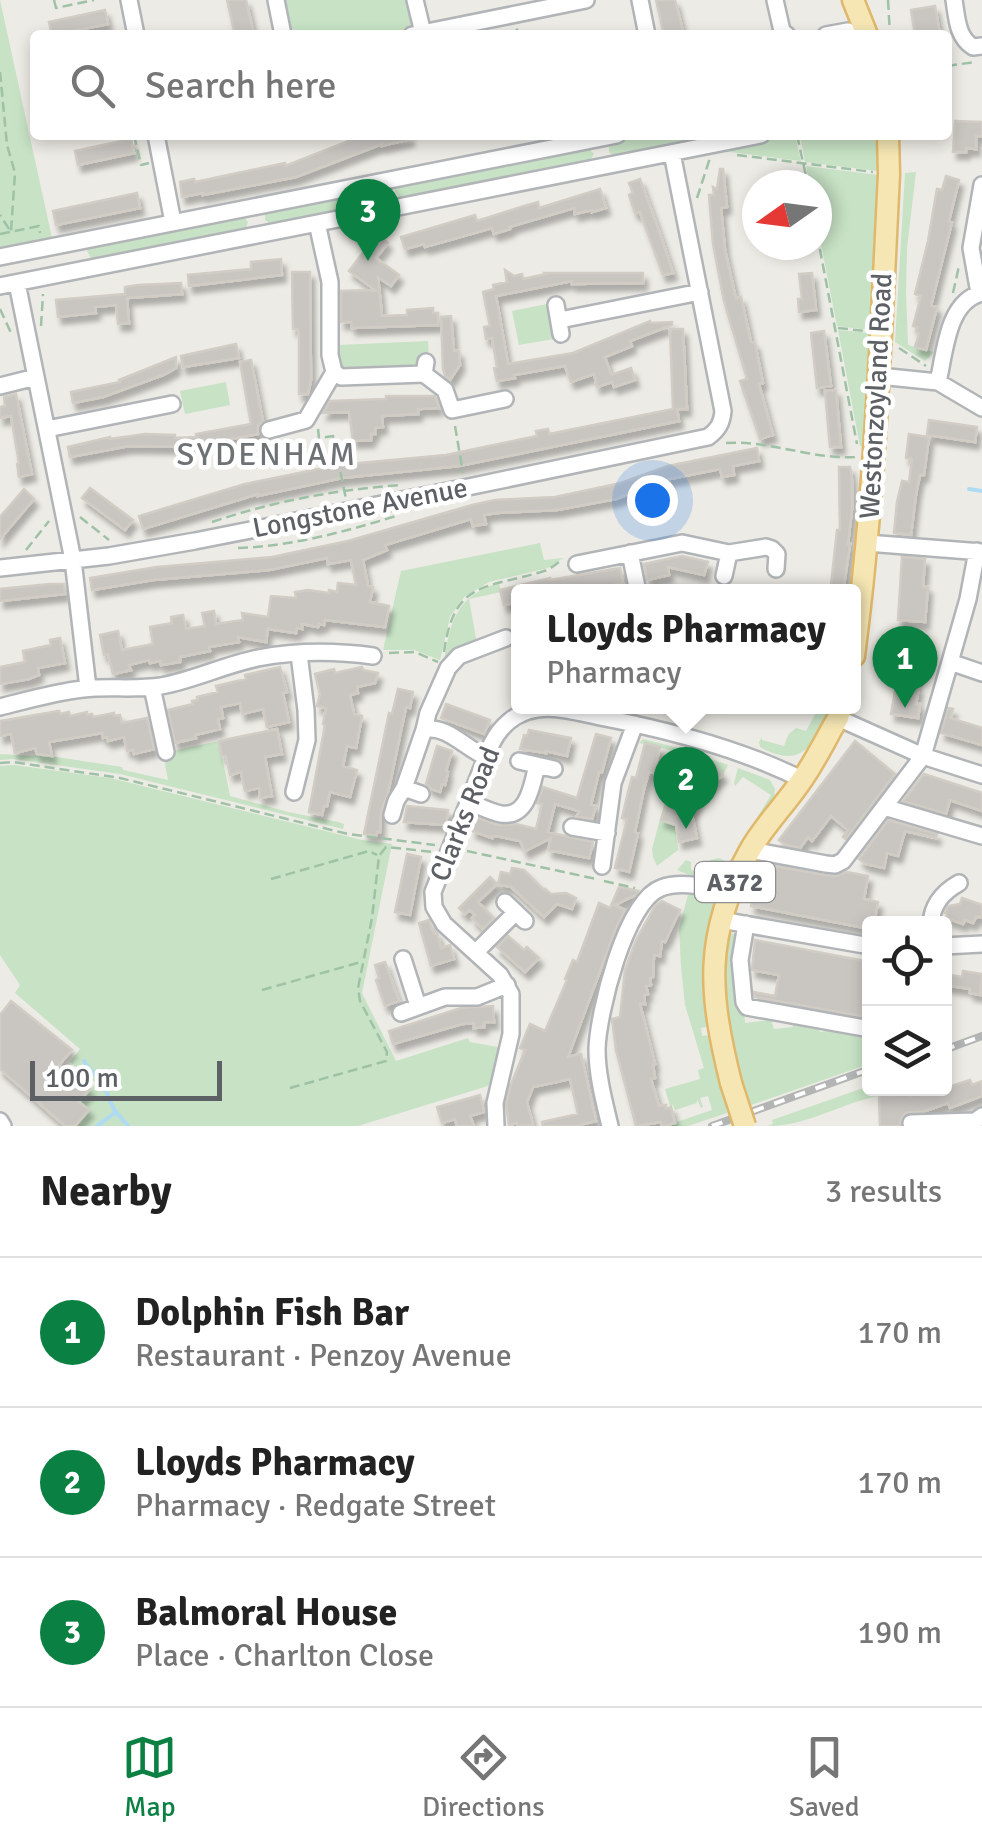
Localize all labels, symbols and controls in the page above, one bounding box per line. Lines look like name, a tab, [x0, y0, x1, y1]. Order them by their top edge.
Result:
search box	[30, 30, 952, 140]
icon: search	[65, 58, 120, 113]
text: Search here	[145, 62, 337, 109]
north arrow	[742, 170, 832, 260]
pin: 3	[336, 178, 400, 261]
street label: Westonzoyland Road	[853, 272, 899, 520]
district label: SYDENHAM	[176, 435, 358, 474]
street label: Longstone Avenue	[250, 471, 470, 545]
your location	[627, 475, 678, 526]
popup	[511, 584, 861, 714]
text: Lloyds Pharmacy	[546, 606, 826, 653]
pin: 1	[872, 626, 938, 708]
text: Pharmacy	[546, 653, 681, 692]
street label: Clarks Road	[423, 742, 507, 886]
pin: 2	[654, 746, 718, 829]
road number: A372	[695, 862, 775, 902]
map controls	[862, 916, 952, 1096]
button: locate	[862, 916, 952, 1006]
button: layers	[862, 1006, 952, 1096]
scale bar	[30, 1056, 222, 1100]
text: 100 m	[45, 1061, 119, 1095]
text: Nearby	[40, 1166, 172, 1217]
text: 3 results	[825, 1172, 942, 1211]
text: Dolphin Fish Bar	[135, 1289, 409, 1336]
text: 1	[64, 1313, 81, 1352]
text: 170 m	[858, 1313, 942, 1352]
text: Restaurant · Penzoy Avenue	[135, 1336, 512, 1375]
text: Lloyds Pharmacy	[135, 1439, 415, 1486]
text: 2	[64, 1463, 81, 1502]
text: 170 m	[858, 1463, 942, 1502]
text: Pharmacy · Redgate Street	[135, 1486, 496, 1525]
text: Balmoral House	[135, 1589, 397, 1636]
text: 3	[64, 1613, 81, 1652]
text: 190 m	[858, 1613, 942, 1652]
text: Place · Charlton Close	[135, 1636, 434, 1675]
tab: Map	[122, 1730, 177, 1824]
tab: Directions	[422, 1730, 544, 1824]
tab: Saved	[789, 1730, 860, 1824]

